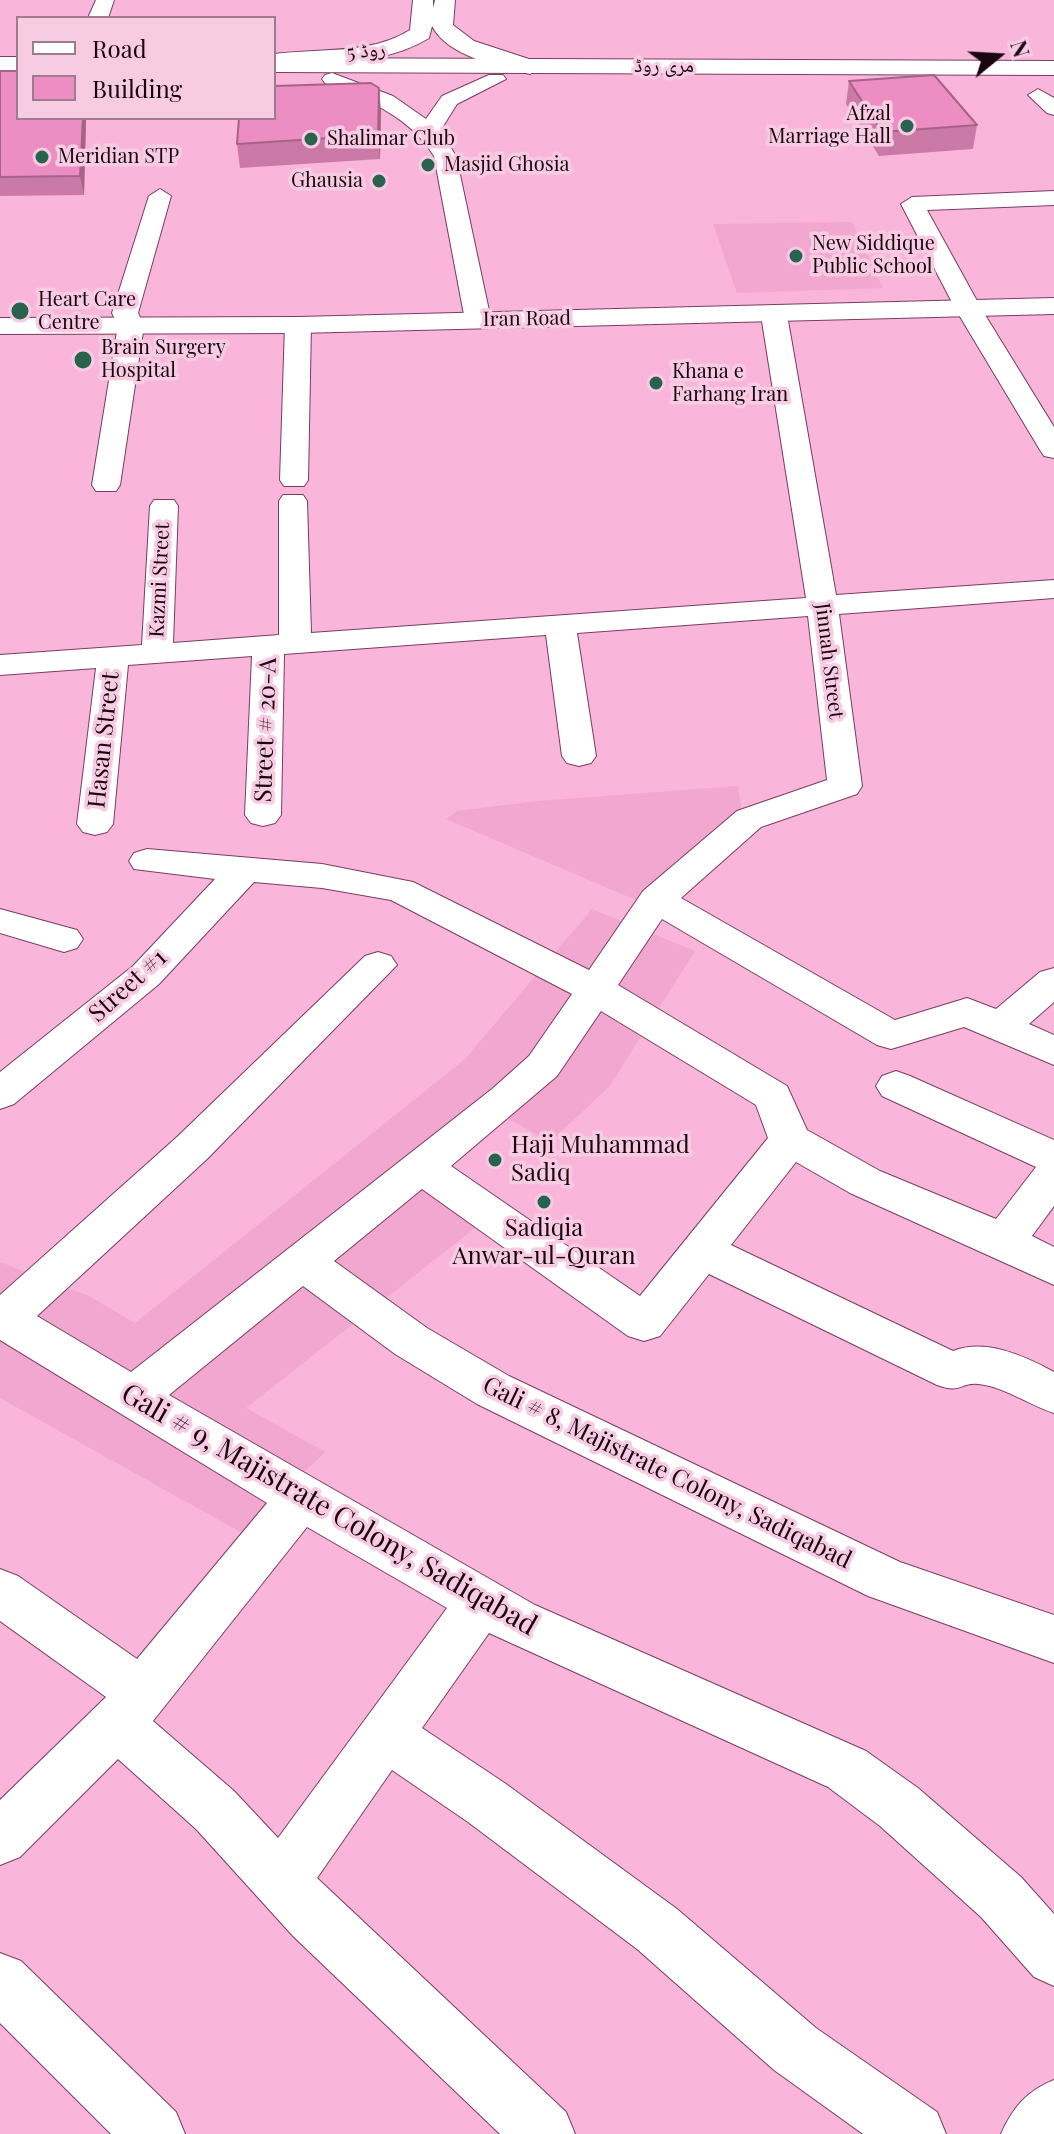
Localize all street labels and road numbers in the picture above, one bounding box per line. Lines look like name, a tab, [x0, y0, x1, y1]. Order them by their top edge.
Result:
street label: روڈ 5	[346, 37, 386, 65]
street label: مری روڈ	[634, 54, 694, 78]
street label: Iran Road	[483, 306, 571, 332]
street label: Kazmi Street	[145, 522, 175, 638]
street label: Jinnah Street	[810, 602, 848, 720]
street label: Street # 20-A	[249, 657, 283, 803]
street label: Hasan Street	[82, 670, 126, 810]
street label: Street #1	[83, 944, 173, 1028]
street label: Gali # 8, Majistrate Colony, Sadiqabad	[478, 1371, 856, 1575]
street label: Gali # 9, Majistrate Colony, Sadiqabad	[115, 1377, 543, 1643]

